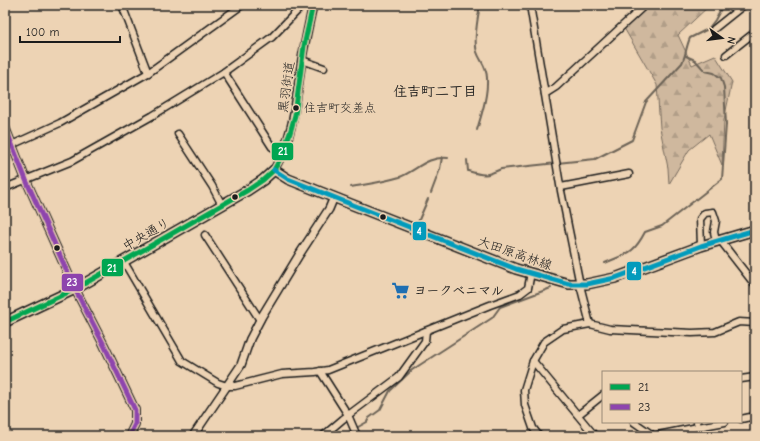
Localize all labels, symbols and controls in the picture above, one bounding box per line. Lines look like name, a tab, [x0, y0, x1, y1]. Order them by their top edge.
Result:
scale bar	[20, 18, 120, 44]
north arrow	[702, 18, 742, 58]
text: 100 m	[26, 25, 59, 39]
text: N	[724, 35, 738, 45]
street label: 黒羽街道	[275, 60, 297, 114]
district label: 住吉町二丁目	[393, 83, 477, 100]
place label: 住吉町交差点	[304, 101, 376, 115]
marker: 住吉町交差点	[291, 103, 301, 113]
line badge: 21	[271, 142, 294, 161]
text: 21	[278, 145, 288, 158]
unlabelled marker	[230, 192, 240, 202]
unlabelled marker	[378, 212, 388, 222]
street label: 中央通り	[120, 215, 172, 253]
line badge: 4	[412, 221, 427, 241]
text: 4	[416, 225, 422, 238]
street label: 大田原高林線	[476, 233, 555, 273]
unlabelled marker	[52, 243, 62, 253]
line badge: 21	[101, 258, 124, 277]
line badge: 4	[626, 261, 642, 281]
text: 21	[107, 262, 117, 275]
text: 4	[631, 265, 637, 278]
line badge: 23	[61, 273, 84, 292]
text: 23	[67, 276, 77, 289]
supermarket icon: ヨークベニマル	[391, 280, 411, 300]
place label: ヨークベニマル	[414, 283, 504, 298]
legend	[602, 371, 742, 423]
text: 21	[638, 380, 649, 394]
text: 23	[638, 400, 650, 414]

